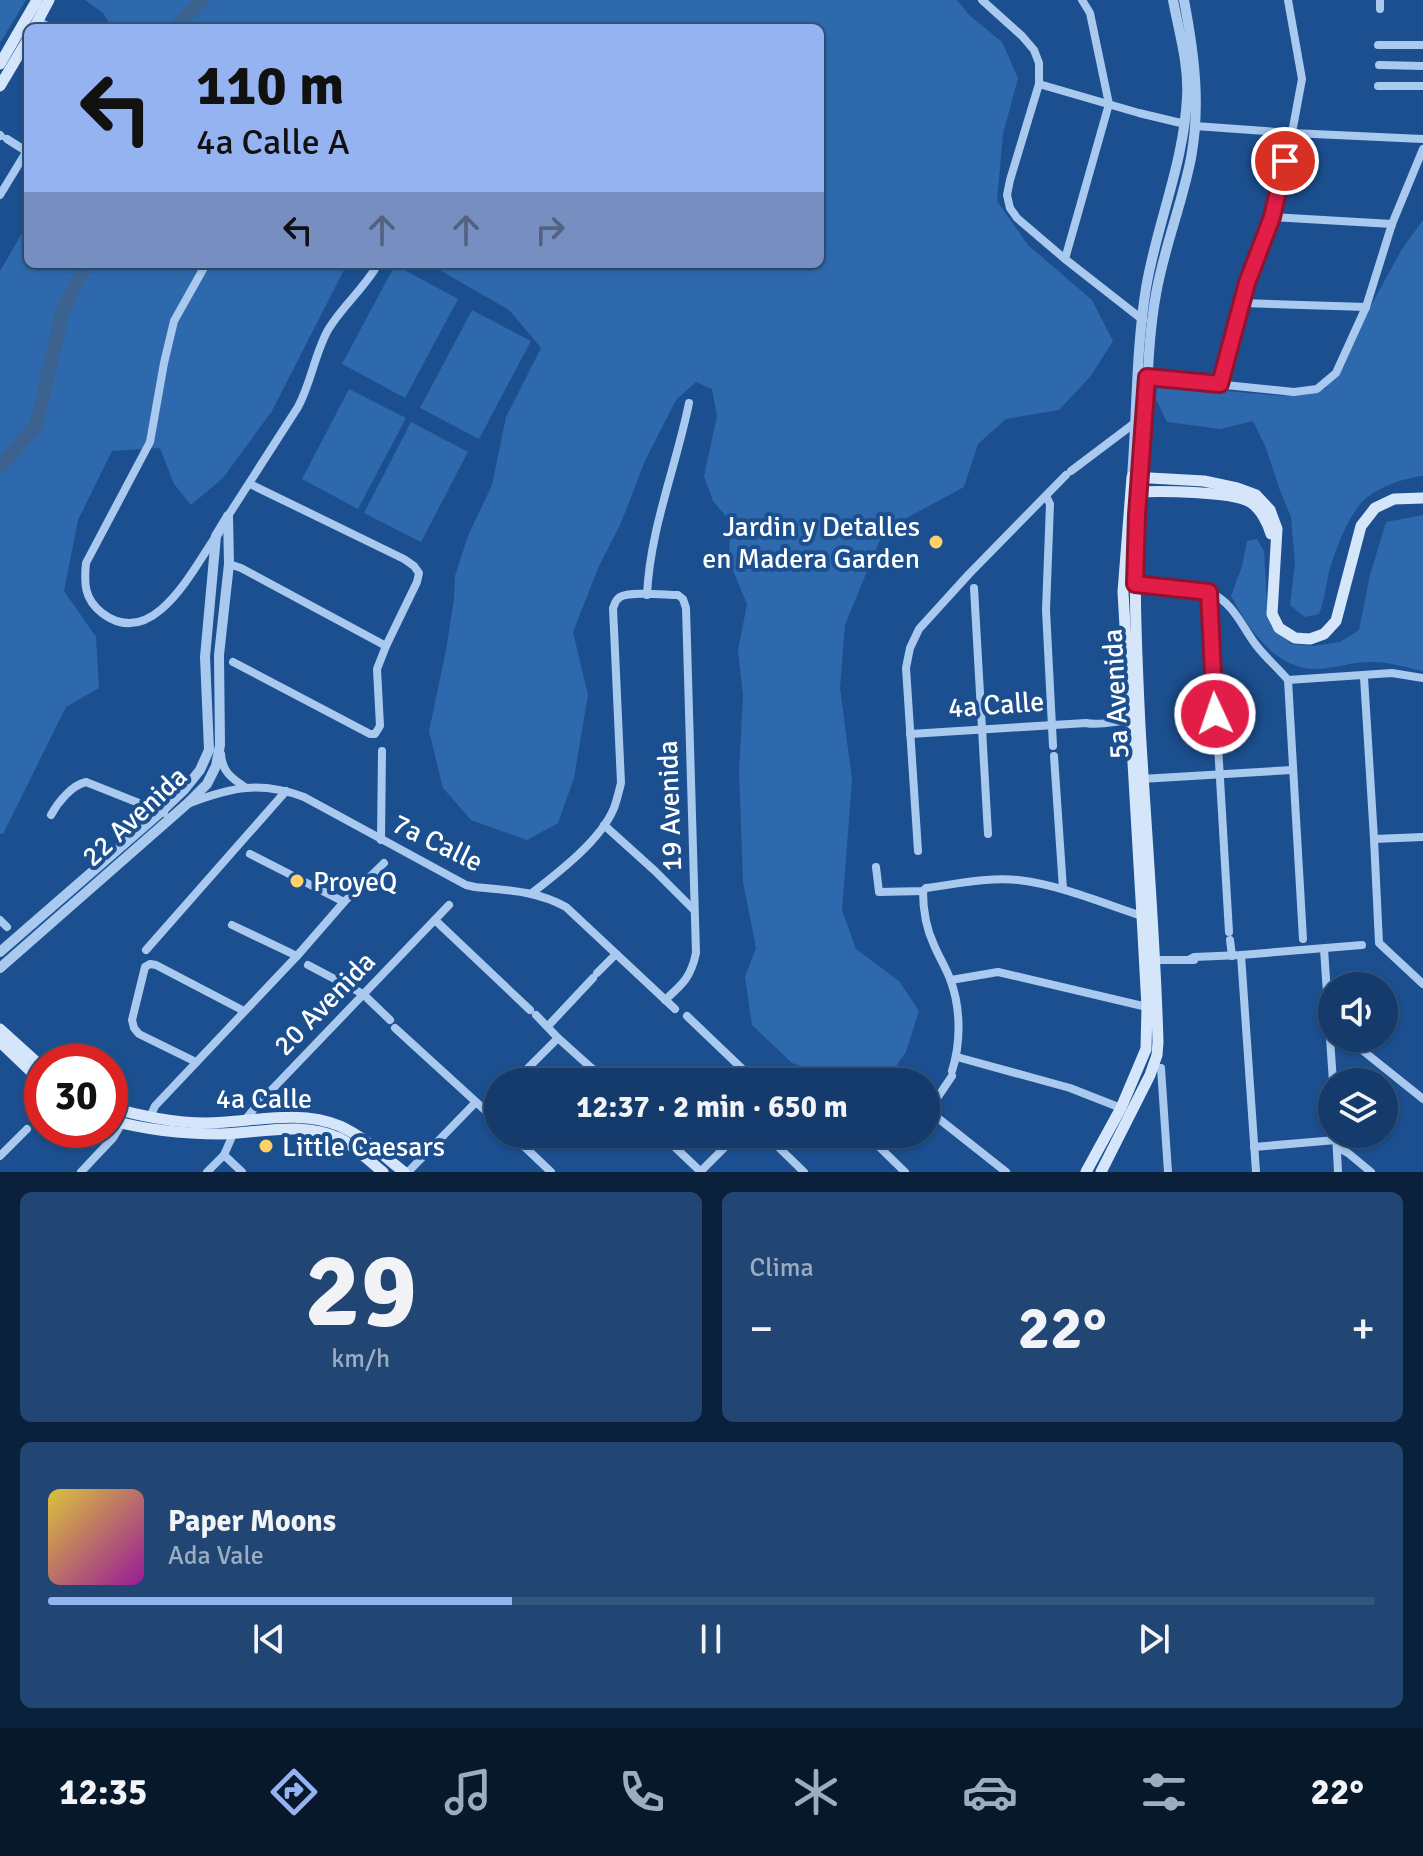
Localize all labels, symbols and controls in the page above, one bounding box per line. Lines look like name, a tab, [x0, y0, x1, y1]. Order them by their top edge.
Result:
text: 110 m	[196, 51, 344, 120]
icon: left	[64, 56, 168, 160]
text: 4a Calle A	[196, 120, 350, 165]
pin	[1251, 127, 1319, 195]
icon: arrive	[1263, 139, 1307, 183]
icon: left	[276, 208, 320, 252]
icon: ahead	[360, 208, 404, 252]
icon: ahead	[444, 208, 488, 252]
icon: right	[528, 208, 572, 252]
place label: Jardin y Detalles en Madera Garden	[702, 510, 920, 576]
marker: Jardin y Detalles en Madera Garden	[927, 533, 945, 551]
street label: 5a Avenida	[1096, 628, 1136, 760]
position arrow	[1173, 672, 1257, 756]
street label: 4a Calle	[947, 685, 1045, 725]
street label: 19 Avenida	[651, 740, 689, 872]
street label: 22 Avenida	[75, 760, 194, 874]
street label: 7a Calle	[387, 807, 488, 879]
place label: ProyeQ	[313, 865, 397, 899]
marker: ProyeQ	[288, 872, 306, 890]
street label: 20 Avenida	[267, 945, 383, 1063]
map controls	[1318, 972, 1398, 1148]
button: sound	[1318, 972, 1398, 1052]
speed limit sign: 30	[24, 1044, 128, 1148]
button: layers	[1318, 1068, 1398, 1148]
street label: 4a Calle	[216, 1082, 312, 1116]
text: 12:37 · 2 min · 650 m	[576, 1089, 848, 1126]
place label: Little Caesars	[282, 1130, 445, 1164]
marker: Little Caesars	[257, 1137, 275, 1155]
text: 29	[305, 1227, 417, 1355]
text: Clima	[750, 1252, 814, 1284]
text: 22°	[1018, 1292, 1107, 1366]
text: −	[750, 1302, 773, 1356]
text: +	[1351, 1302, 1375, 1356]
text: km/h	[331, 1343, 390, 1375]
text: Paper Moons	[168, 1503, 336, 1540]
text: Ada Vale	[168, 1540, 264, 1572]
icon: previous	[247, 1617, 291, 1661]
icon: pause	[689, 1617, 733, 1661]
icon: next	[1132, 1617, 1176, 1661]
icon: directions	[266, 1764, 322, 1820]
icon: music	[440, 1764, 496, 1820]
icon: phone	[614, 1764, 670, 1820]
icon: climate	[788, 1764, 844, 1820]
icon: car	[962, 1764, 1018, 1820]
icon: filters	[1136, 1764, 1192, 1820]
text: 12:35	[59, 1770, 147, 1815]
text: 22°	[1311, 1770, 1364, 1815]

